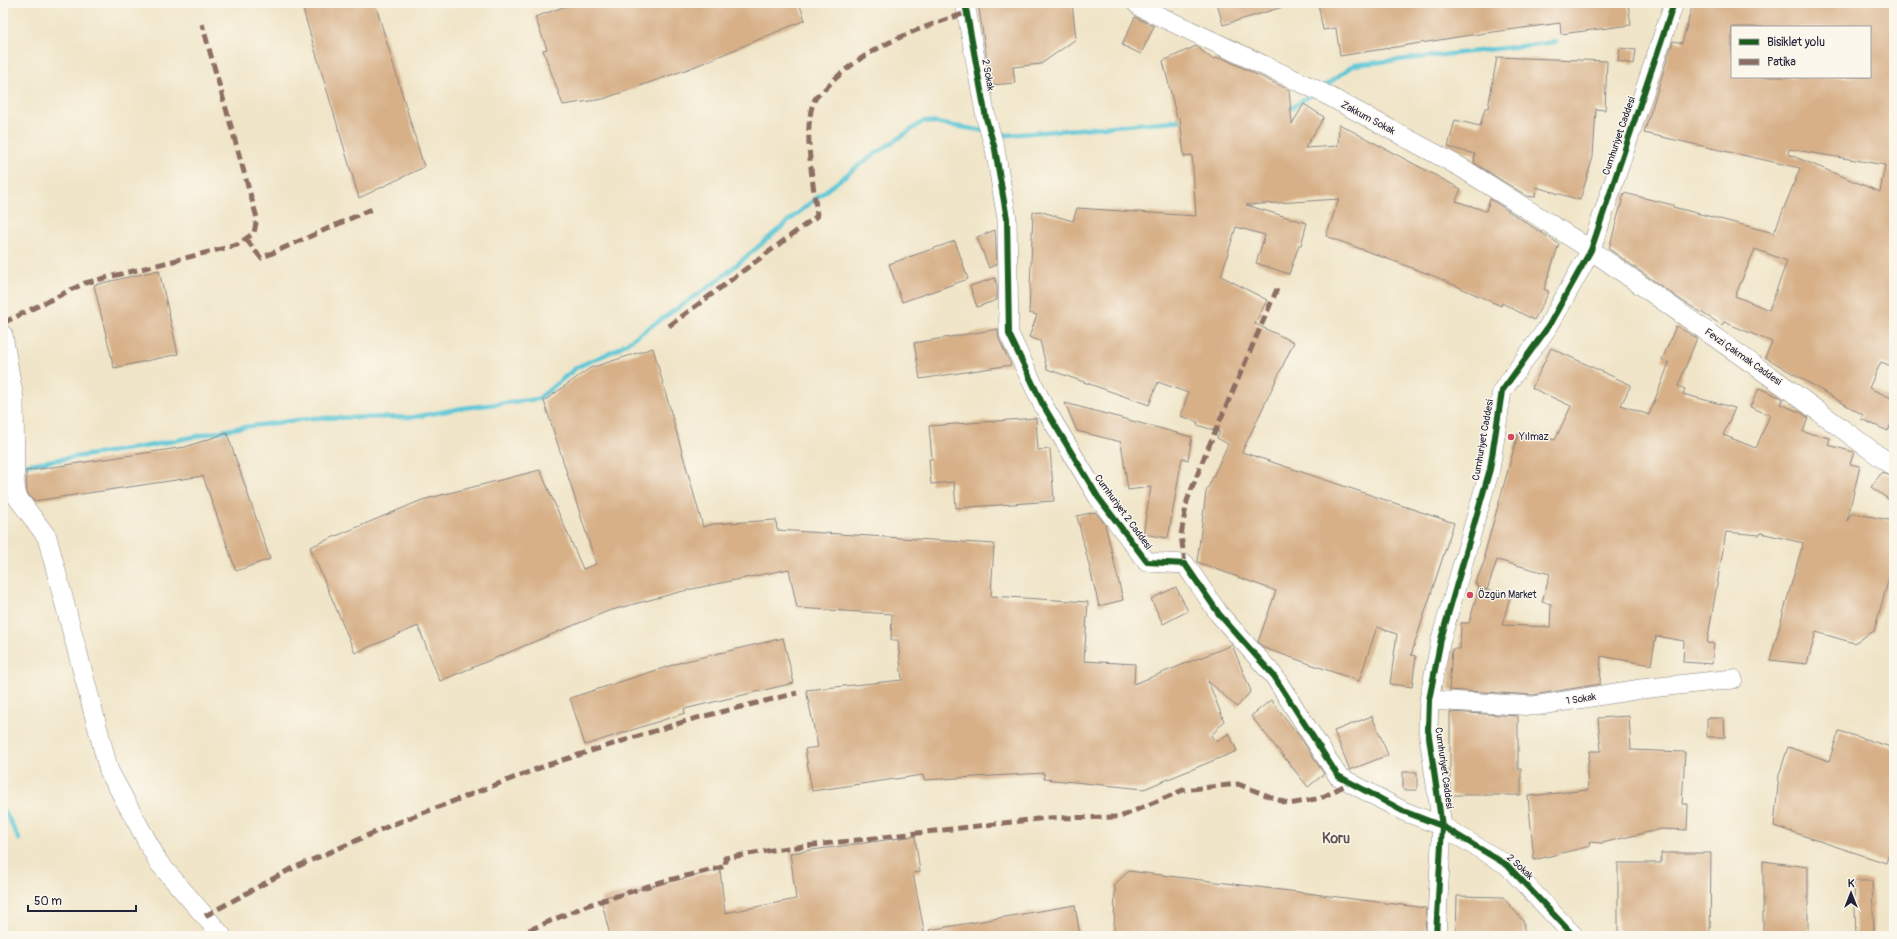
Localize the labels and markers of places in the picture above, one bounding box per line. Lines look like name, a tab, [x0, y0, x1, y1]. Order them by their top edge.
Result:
place label: Yılmaz	[1518, 431, 1549, 443]
marker: Yılmaz	[1506, 432, 1516, 442]
place label: Özgün Market	[1478, 588, 1538, 601]
marker: Özgün Market	[1465, 590, 1475, 600]

